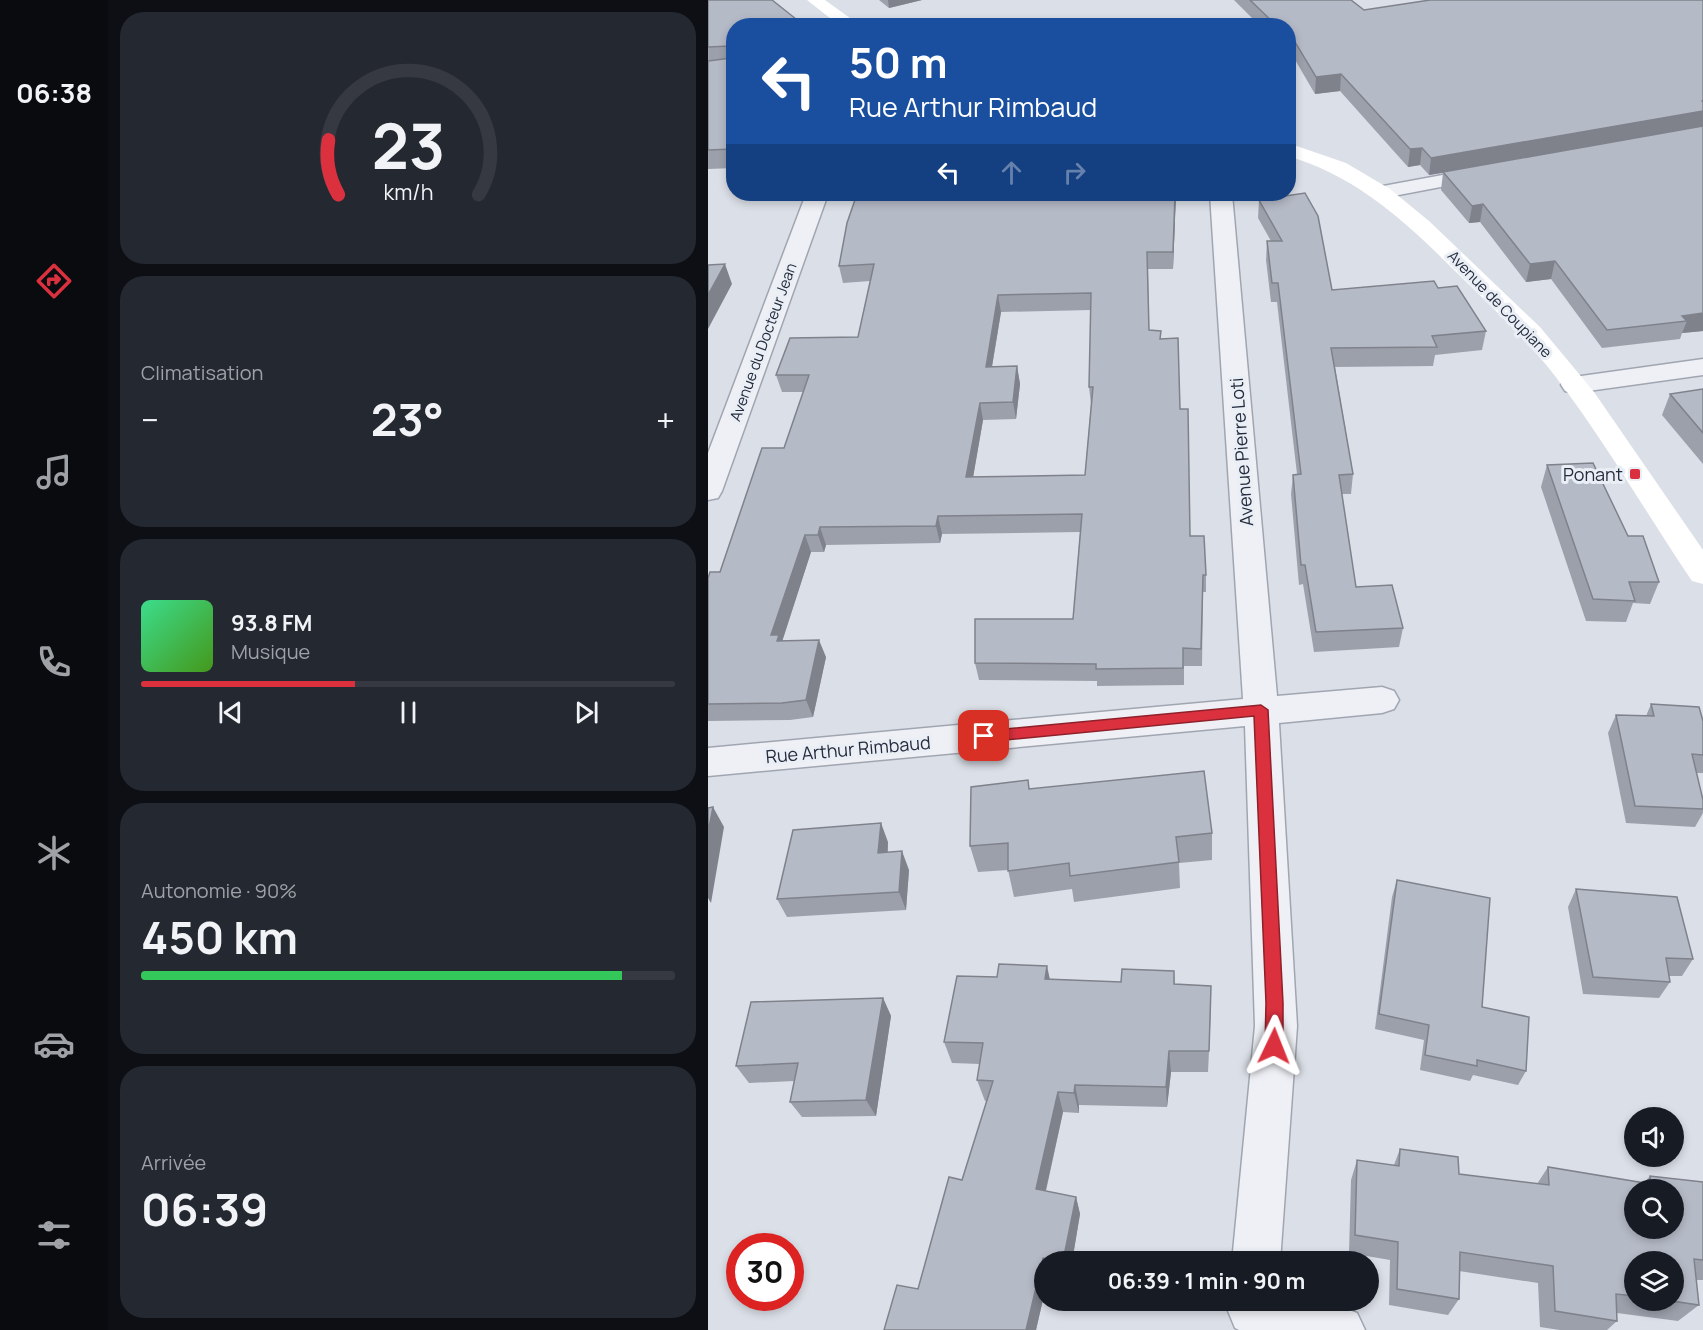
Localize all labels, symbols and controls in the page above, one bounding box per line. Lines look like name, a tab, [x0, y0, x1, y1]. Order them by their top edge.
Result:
text: 50 m	[849, 33, 947, 91]
icon: left	[750, 42, 828, 120]
text: 06:38	[16, 74, 92, 111]
text: Rue Arthur Rimbaud	[849, 88, 1097, 125]
text: 23	[371, 102, 445, 188]
icon: left	[932, 156, 965, 189]
icon: ahead	[995, 156, 1028, 189]
icon: right	[1058, 156, 1091, 189]
text: km/h	[383, 177, 433, 206]
street label: Avenue de Coupiane	[1443, 246, 1557, 362]
icon: directions	[33, 260, 75, 302]
street label: Avenue du Docteur Jean	[725, 260, 801, 424]
text: Climatisation	[141, 359, 263, 386]
street label: Avenue Pierre Loti	[1224, 377, 1258, 527]
text: 23°	[371, 388, 444, 450]
text: −	[141, 397, 159, 442]
text: +	[656, 397, 675, 442]
icon: music	[33, 451, 75, 493]
place label: Ponant	[1563, 462, 1623, 486]
marker: Ponant	[1628, 467, 1642, 481]
text: 93.8 FM	[231, 608, 312, 638]
text: Musique	[231, 638, 310, 665]
icon: phone	[33, 641, 75, 683]
icon: previous	[214, 696, 247, 729]
icon: pause	[392, 696, 425, 729]
icon: next	[570, 696, 603, 729]
pin	[958, 710, 1009, 761]
icon: arrive	[967, 719, 1000, 752]
street label: Rue Arthur Rimbaud	[764, 730, 932, 768]
icon: climate	[33, 832, 75, 874]
text: Autonomie · 90%	[141, 877, 297, 904]
text: 450 km	[141, 906, 298, 968]
position arrow	[1242, 1014, 1306, 1078]
icon: car	[33, 1023, 75, 1065]
map controls	[1624, 1107, 1684, 1311]
button: sound	[1624, 1107, 1684, 1167]
text: Arrivée	[141, 1149, 206, 1176]
text: 06:39	[141, 1178, 268, 1240]
button: search	[1624, 1179, 1684, 1239]
icon: filters	[33, 1214, 75, 1256]
speed limit sign: 30	[726, 1233, 804, 1311]
button: layers	[1624, 1251, 1684, 1311]
text: 06:39 · 1 min · 90 m	[1108, 1266, 1305, 1296]

